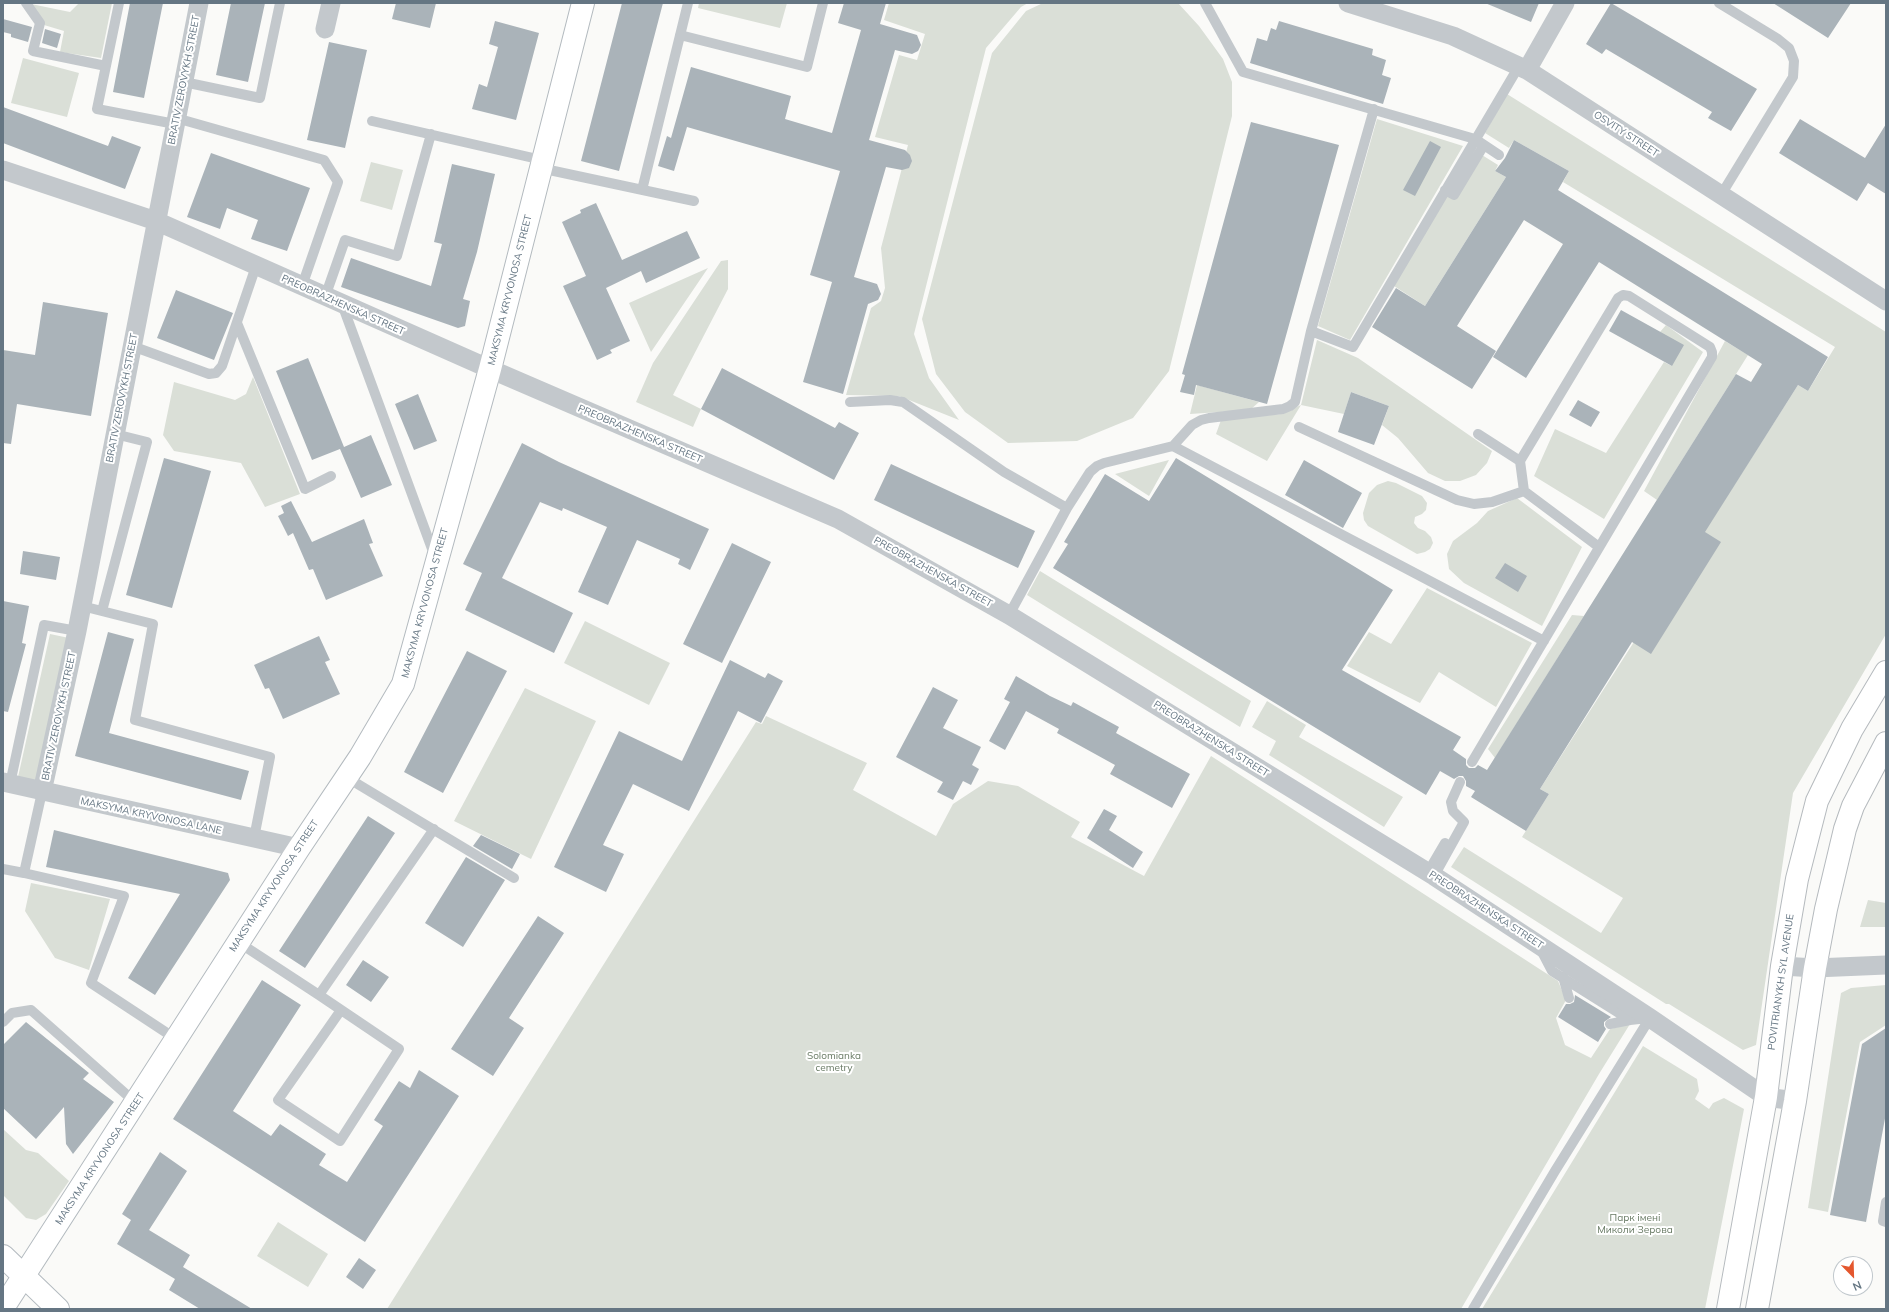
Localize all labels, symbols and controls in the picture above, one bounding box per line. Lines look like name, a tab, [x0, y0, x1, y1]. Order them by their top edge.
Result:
street label: BRATIV ZEROVYKH STREET	[166, 14, 202, 146]
street label: OSVITY STREET	[1591, 109, 1661, 159]
street label: MAKSYMA KRYVONOSA STREET	[485, 213, 535, 367]
street label: PREOBRAZHENSKA STREET	[279, 272, 407, 338]
street label: BRATIV ZEROVYKH STREET	[104, 332, 140, 464]
street label: PREOBRAZHENSKA STREET	[576, 402, 704, 466]
street label: MAKSYMA KRYVONOSA STREET	[399, 527, 451, 679]
street label: PREOBRAZHENSKA STREET	[872, 534, 994, 610]
street label: BRATIV ZEROVYKH STREET	[39, 651, 79, 781]
street label: PREOBRAZHENSKA STREET	[1151, 698, 1271, 780]
street label: MAKSYMA KRYVONOSA LANE	[79, 795, 223, 837]
street label: MAKSYMA KRYVONOSA STREET	[227, 818, 321, 954]
street label: PREOBRAZHENSKA STREET	[1427, 869, 1545, 951]
street label: POVITRIANYKH SYL AVENUE	[1765, 913, 1797, 1051]
park label: Solomianka cemetry	[807, 1050, 861, 1074]
street label: MAKSYMA KRYVONOSA STREET	[53, 1091, 147, 1227]
park label: Парк імені Миколи Зерова	[1597, 1212, 1673, 1236]
north arrow	[1833, 1256, 1873, 1296]
text: N	[1851, 1278, 1864, 1294]

